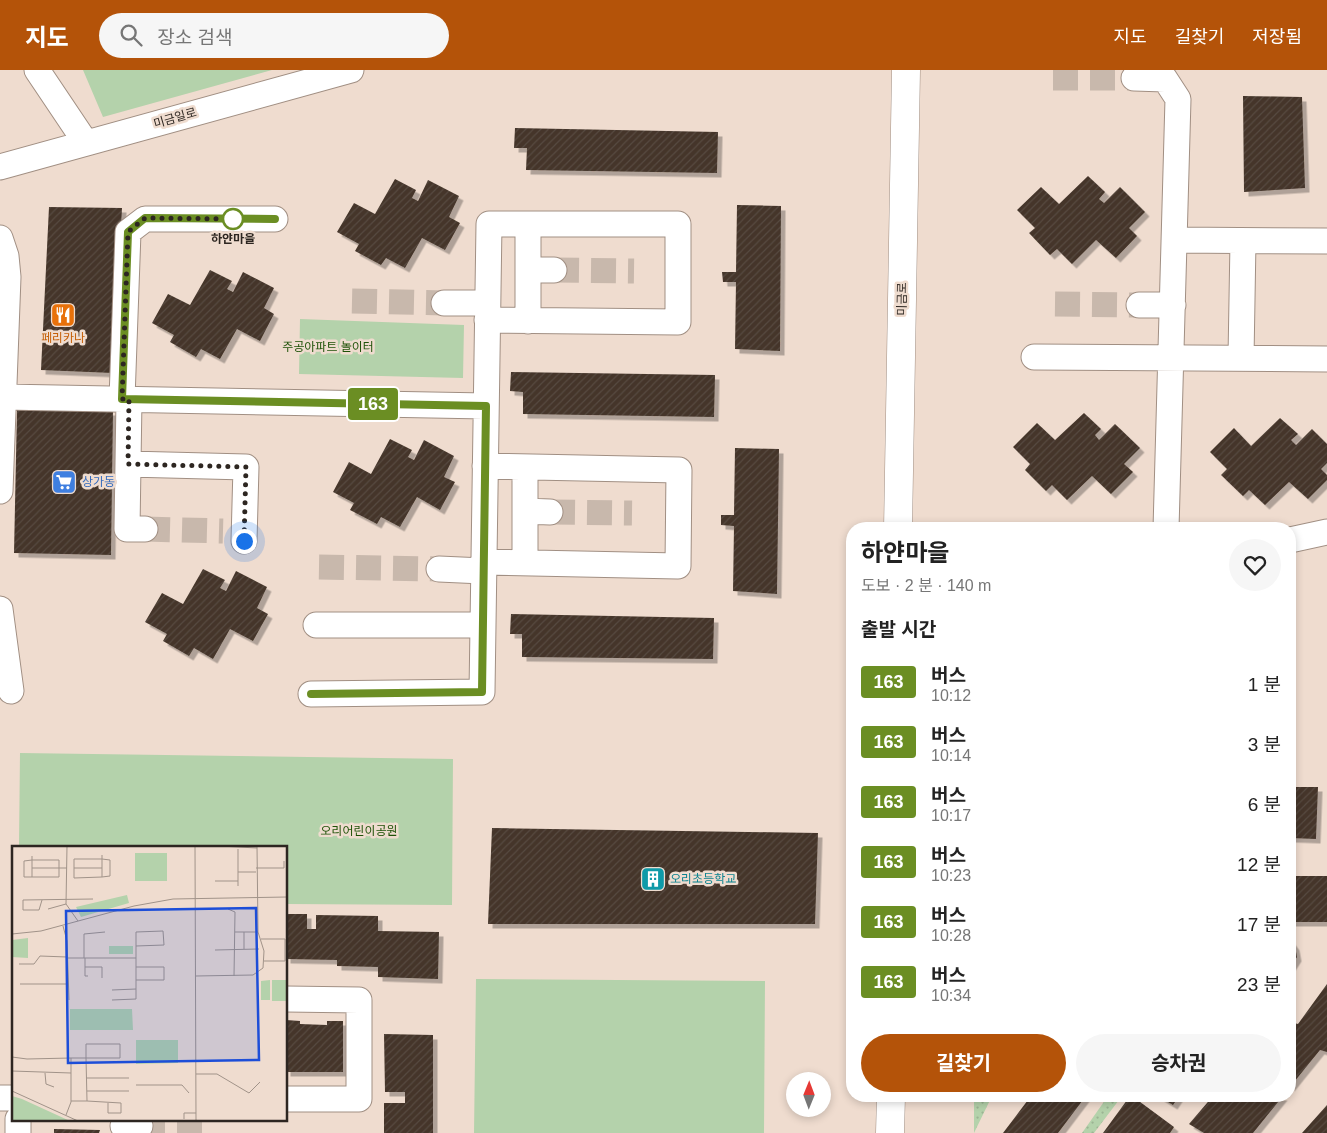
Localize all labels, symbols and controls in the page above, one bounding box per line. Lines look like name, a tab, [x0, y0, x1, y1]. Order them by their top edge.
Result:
search box	[99, 13, 449, 58]
icon: search	[117, 21, 145, 49]
text: 지도	[25, 24, 69, 51]
text: 장소 검색	[157, 27, 232, 48]
text: 지도	[1114, 27, 1147, 47]
text: 길찾기	[1175, 27, 1224, 47]
text: 저장됨	[1252, 27, 1302, 47]
street label: 미금일로	[152, 105, 198, 131]
marker: 하얀마을	[222, 208, 244, 230]
place label: 하얀마을	[211, 232, 255, 246]
street label: 미금로	[895, 282, 909, 316]
restaurant icon: 페리카나	[50, 302, 76, 328]
place label: 페리카나	[41, 331, 85, 345]
park label: 주공아파트 놀이터	[282, 340, 374, 354]
line badge: 163	[344, 388, 402, 420]
text: 163	[358, 394, 388, 414]
supermarket icon: 상가동	[51, 469, 77, 495]
place label: 상가동	[82, 475, 115, 489]
your location	[232, 529, 257, 554]
text: 하얀마을	[861, 539, 949, 566]
button: heart	[1229, 539, 1281, 591]
text: 도보 · 2 분 · 140 m	[861, 577, 991, 594]
text: 출발 시간	[861, 619, 936, 640]
text: 버스	[931, 665, 966, 686]
text: 163	[873, 672, 904, 692]
text: 1 분	[1248, 674, 1281, 695]
text: 10:12	[931, 687, 971, 704]
text: 버스	[931, 725, 966, 746]
text: 163	[873, 732, 904, 752]
text: 3 분	[1248, 734, 1281, 755]
text: 10:14	[931, 747, 971, 764]
text: 버스	[931, 785, 966, 806]
text: 163	[873, 792, 904, 812]
text: 6 분	[1248, 794, 1281, 815]
text: 10:17	[931, 807, 971, 824]
park label: 오리어린이공원	[320, 824, 398, 838]
text: 버스	[931, 845, 966, 866]
inset map	[12, 846, 288, 1120]
text: 163	[873, 852, 904, 872]
text: 12 분	[1237, 854, 1281, 875]
building icon: 오리초등학교	[640, 866, 666, 892]
text: 10:23	[931, 867, 971, 884]
place label: 오리초등학교	[670, 872, 736, 886]
text: 버스	[931, 905, 966, 926]
text: 163	[873, 912, 904, 932]
text: 17 분	[1237, 914, 1281, 935]
text: 10:28	[931, 927, 971, 944]
text: 버스	[931, 965, 966, 986]
text: 163	[873, 972, 904, 992]
text: 23 분	[1237, 974, 1281, 995]
text: 10:34	[931, 987, 971, 1004]
button: 길찾기	[861, 1034, 1066, 1092]
button: 승차권	[1076, 1034, 1281, 1092]
north arrow	[786, 1072, 831, 1118]
map controls	[786, 1072, 831, 1117]

